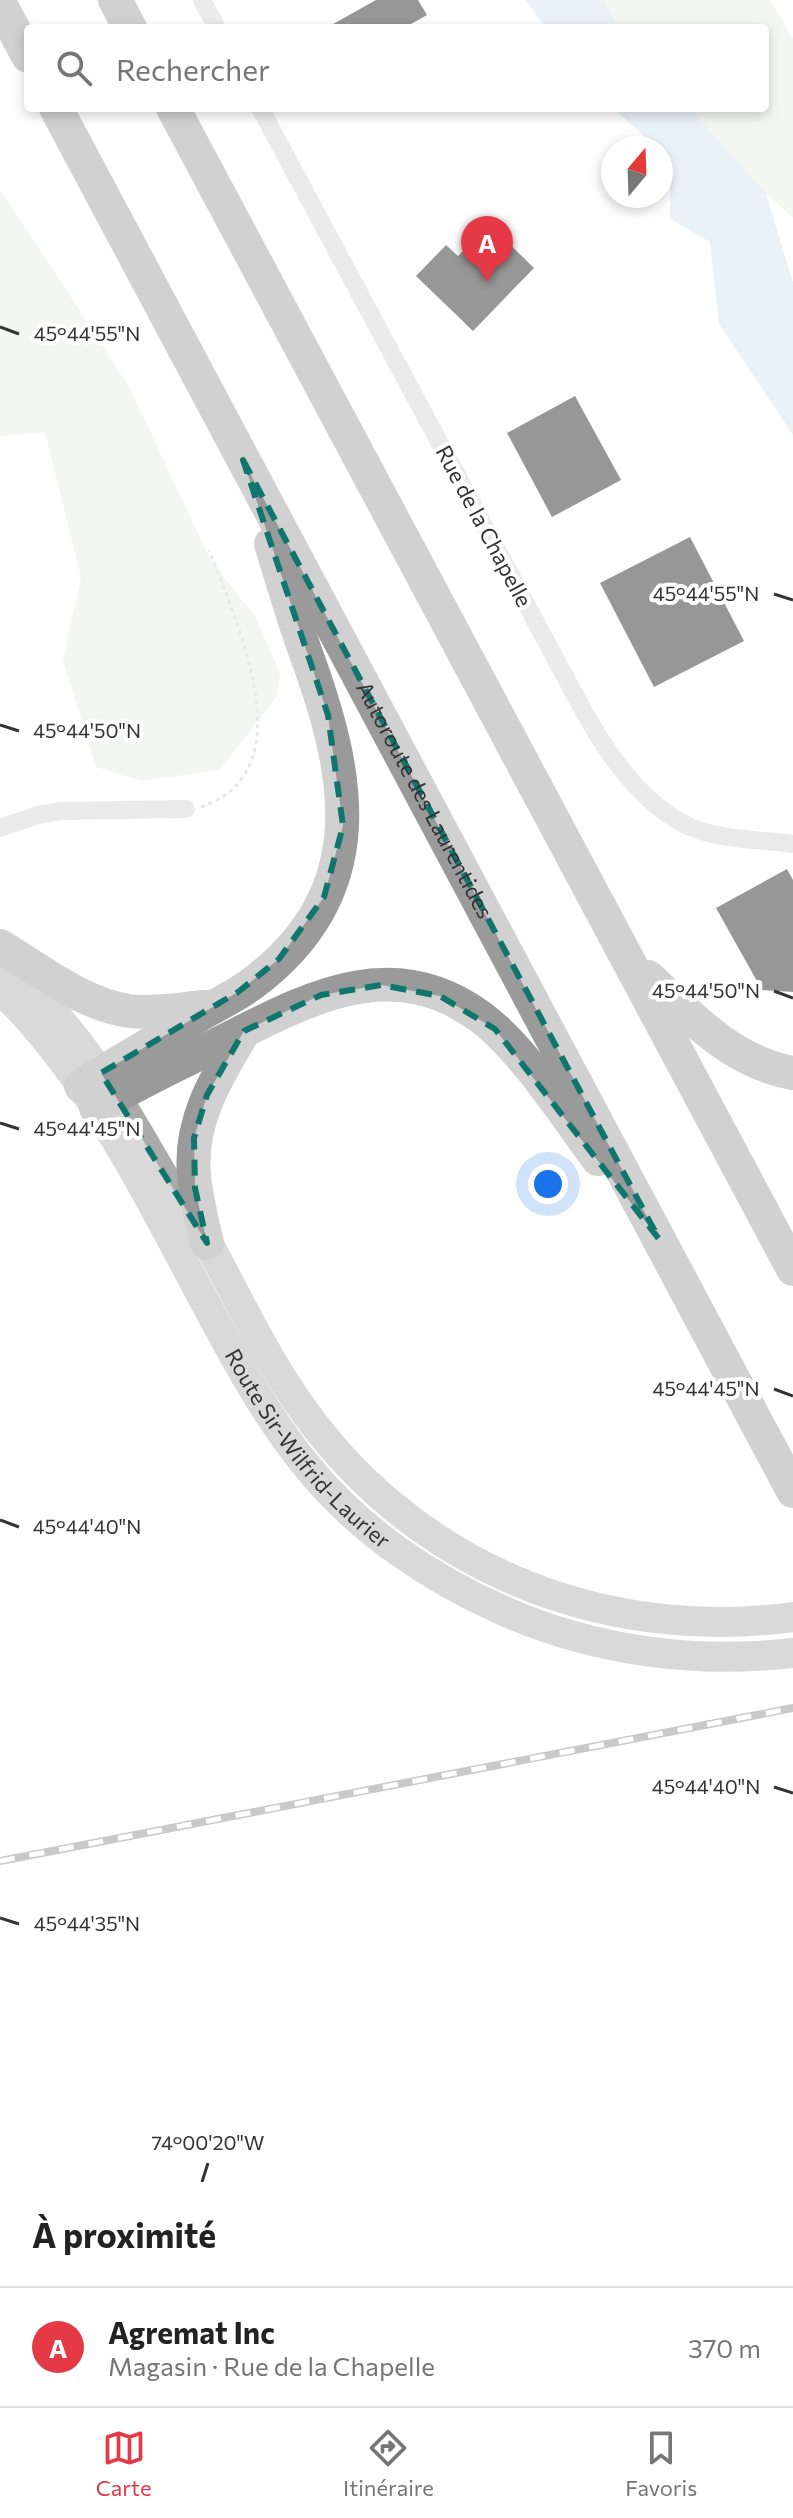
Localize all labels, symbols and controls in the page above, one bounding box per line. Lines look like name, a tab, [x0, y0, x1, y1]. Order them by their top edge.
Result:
search box	[24, 24, 769, 112]
icon: search	[52, 46, 96, 90]
text: Rechercher	[116, 50, 270, 87]
north arrow	[601, 136, 673, 208]
pin: A	[461, 216, 513, 282]
text: 45°44'55"N	[34, 321, 140, 345]
street label: Rue de la Chapelle	[430, 440, 538, 611]
text: 45°44'55"N	[653, 581, 759, 605]
street label: Autoroute des Laurentides	[351, 677, 499, 923]
text: 45°44'50"N	[33, 718, 141, 742]
text: 45°44'50"N	[652, 978, 760, 1002]
text: 45°44'45"N	[34, 1116, 140, 1140]
your location	[528, 1164, 568, 1204]
street label: Route Sir-Wilfrid-Laurier	[220, 1344, 396, 1554]
text: 45°44'45"N	[653, 1376, 759, 1400]
text: 45°44'40"N	[33, 1514, 141, 1538]
text: 45°44'40"N	[652, 1774, 760, 1798]
text: 45°44'35"N	[34, 1911, 140, 1935]
text: 74°00'20"W	[152, 2130, 264, 2154]
text: À proximité	[32, 2213, 216, 2255]
text: Agremat Inc	[108, 2313, 275, 2350]
text: A	[49, 2332, 67, 2363]
text: 370 m	[688, 2332, 761, 2363]
text: Magasin · Rue de la Chapelle	[108, 2350, 435, 2381]
tab: Carte	[96, 2426, 152, 2501]
tab: Itinéraire	[343, 2426, 434, 2501]
tab: Favoris	[625, 2426, 697, 2501]

